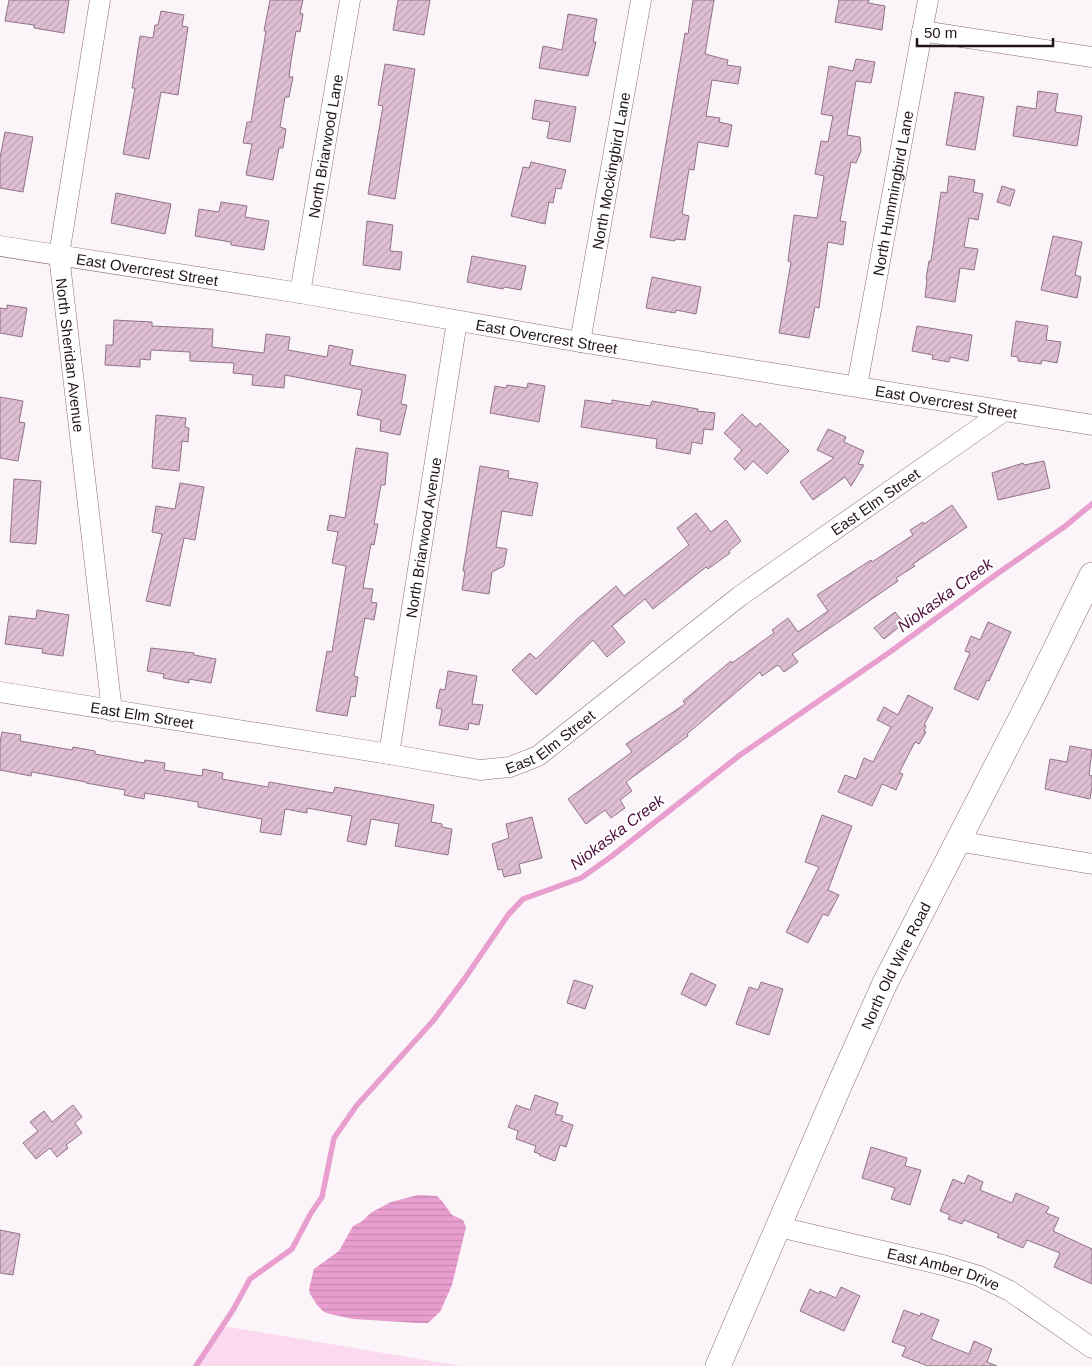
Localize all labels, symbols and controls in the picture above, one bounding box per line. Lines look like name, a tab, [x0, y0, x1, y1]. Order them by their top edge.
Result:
scale bar	[917, 15, 1053, 47]
text: 50 m	[924, 24, 957, 41]
street label: North Briarwood Lane	[304, 73, 346, 220]
street label: North Mockingbird Lane	[588, 91, 633, 251]
street label: North Hummingbird Lane	[869, 109, 916, 277]
street label: East Overcrest Street	[75, 250, 220, 289]
street label: North Sheridan Avenue	[53, 277, 88, 433]
street label: East Overcrest Street	[474, 315, 620, 357]
street label: East Overcrest Street	[874, 382, 1019, 421]
street label: North Briarwood Avenue	[402, 456, 444, 619]
street label: East Elm Street	[827, 464, 923, 538]
water label: Niokaska Creek	[894, 554, 996, 635]
street label: East Elm Street	[89, 698, 196, 731]
street label: East Elm Street	[503, 706, 598, 777]
water label: Niokaska Creek	[567, 791, 668, 873]
street label: North Old Wire Road	[857, 899, 934, 1032]
street label: East Amber Drive	[886, 1244, 1003, 1293]

